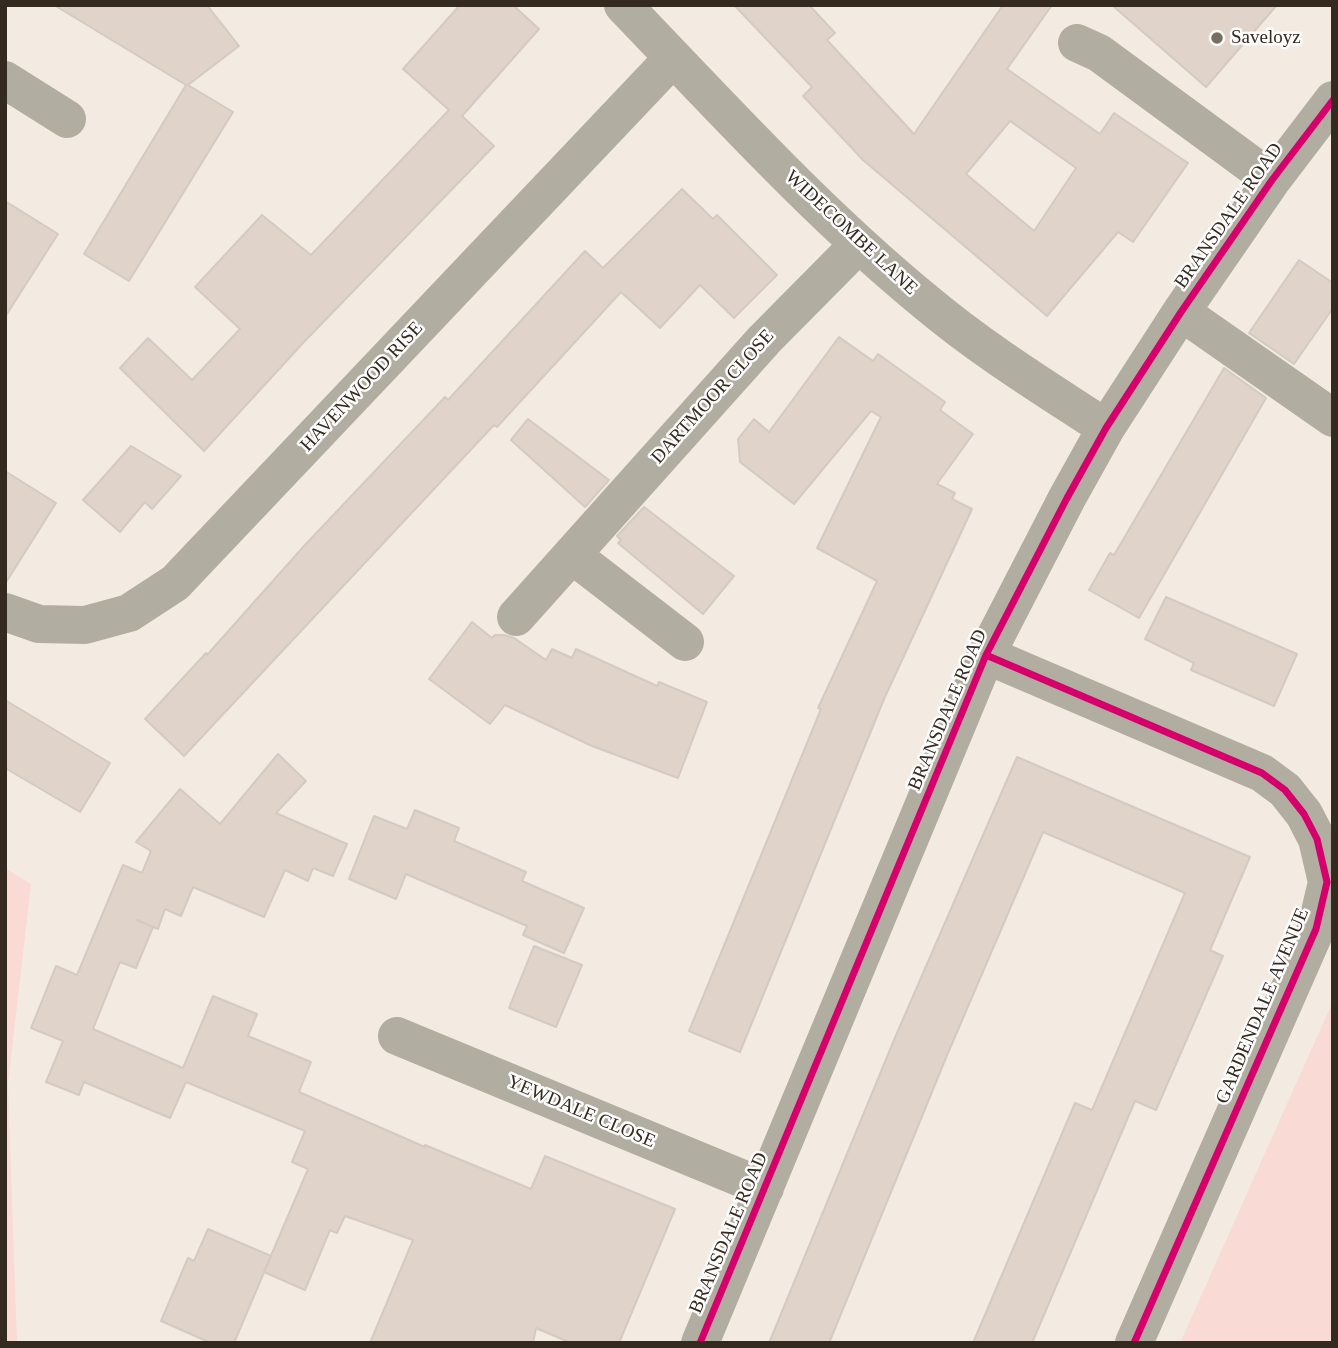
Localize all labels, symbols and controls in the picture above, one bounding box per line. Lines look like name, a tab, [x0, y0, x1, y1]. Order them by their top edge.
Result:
place label: Saveloyz	[1231, 27, 1301, 49]
marker: Saveloyz	[1209, 30, 1225, 46]
street label: BRANSDALE ROAD	[1170, 139, 1288, 293]
street label: WIDECOMBE LANE	[780, 166, 922, 300]
street label: HAVENWOOD RISE	[296, 317, 428, 457]
street label: DARTMOOR CLOSE	[647, 325, 779, 469]
street label: BRANSDALE ROAD	[904, 626, 992, 794]
street label: GARDENDALE AVENUE	[1211, 905, 1315, 1107]
street label: YEWDALE CLOSE	[503, 1070, 659, 1154]
street label: BRANSDALE ROAD	[685, 1149, 773, 1317]

